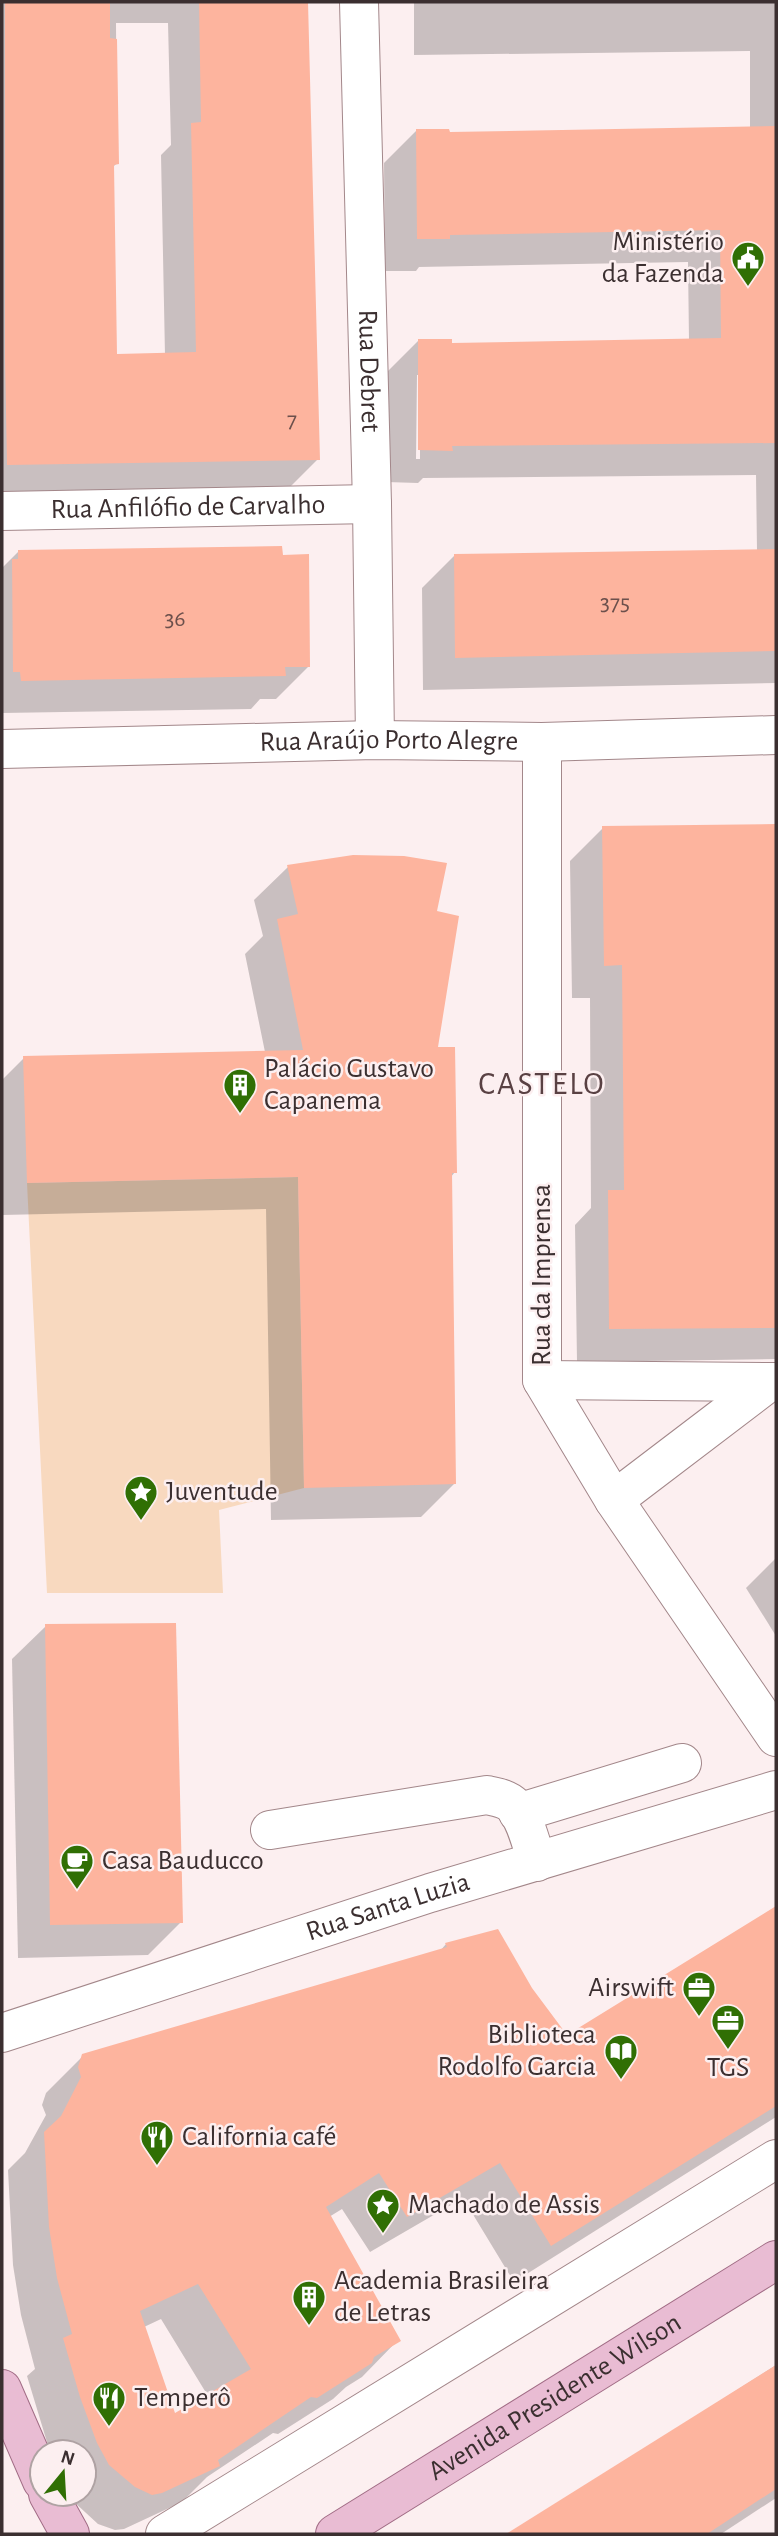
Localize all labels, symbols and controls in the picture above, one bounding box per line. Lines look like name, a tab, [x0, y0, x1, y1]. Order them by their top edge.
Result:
place label: Ministério da Fazenda	[602, 228, 724, 288]
public building icon: Ministério da Fazenda	[729, 239, 767, 288]
street label: Rua Debret	[353, 309, 384, 433]
house number: 7	[287, 408, 297, 432]
street label: Rua Anfilófio de Carvalho	[50, 491, 326, 524]
house number: 375	[600, 591, 630, 615]
house number: 36	[164, 607, 186, 631]
street label: Rua Araújo Porto Alegre	[259, 726, 518, 757]
place label: Palácio Gustavo Capanema	[264, 1055, 434, 1115]
building icon: Palácio Gustavo Capanema	[221, 1066, 259, 1115]
district label: CASTELO	[478, 1068, 606, 1100]
street label: Rua da Imprensa	[528, 1184, 556, 1366]
place icon: Juventude	[122, 1473, 160, 1522]
place label: Juventude	[166, 1478, 278, 1506]
cafe icon: Casa Bauducco	[58, 1842, 96, 1891]
place label: Casa Bauducco	[102, 1847, 264, 1875]
street label: Rua Santa Luzia	[303, 1868, 473, 1947]
office icon: Airswift	[680, 1969, 718, 2018]
place label: Airswift	[588, 1974, 674, 2002]
office icon: TGS	[709, 2002, 747, 2051]
place label: Biblioteca Rodolfo Garcia	[438, 2021, 596, 2081]
library icon: Biblioteca Rodolfo Garcia	[602, 2032, 640, 2081]
place label: TGS	[707, 2054, 749, 2082]
restaurant icon: California café	[138, 2118, 176, 2167]
place label: California café	[182, 2123, 337, 2151]
place icon: Machado de Assis	[364, 2186, 402, 2235]
place label: Machado de Assis	[408, 2191, 600, 2219]
place label: Academia Brasileira de Letras	[334, 2267, 549, 2327]
building icon: Academia Brasileira de Letras	[290, 2278, 328, 2327]
street label: Avenida Presidente Wilson	[424, 2308, 686, 2486]
restaurant icon: Temperô	[90, 2379, 128, 2428]
place label: Temperô	[134, 2384, 231, 2412]
north arrow	[28, 2438, 98, 2508]
text: N	[59, 2447, 77, 2469]

